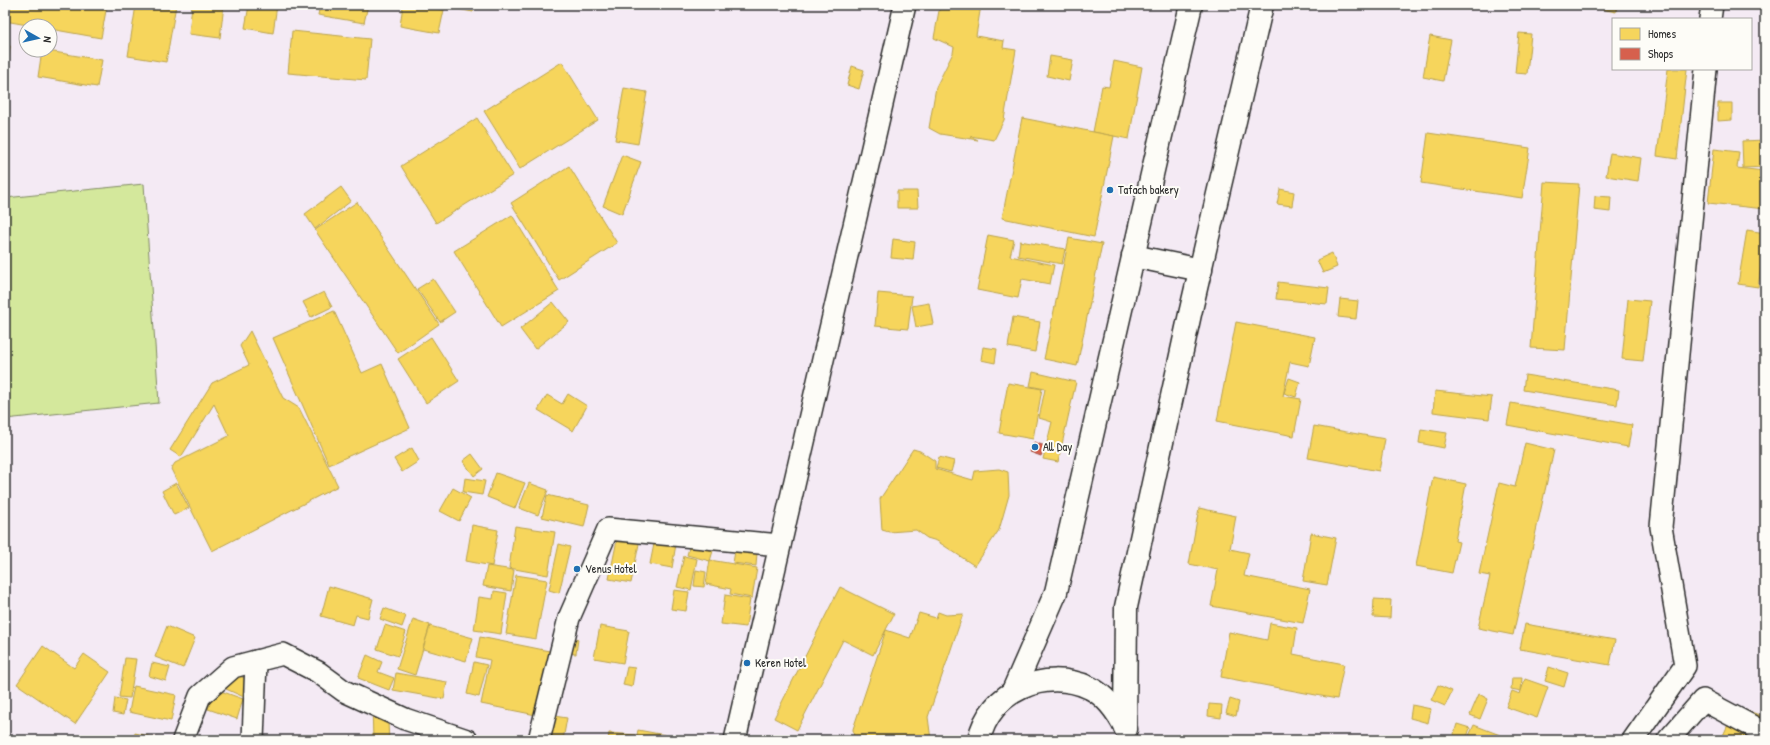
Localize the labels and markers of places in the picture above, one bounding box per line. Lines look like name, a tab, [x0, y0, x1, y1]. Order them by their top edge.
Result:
place label: Tafach bakery	[1118, 181, 1179, 198]
marker: Tafach bakery	[1105, 185, 1115, 195]
place label: All Day	[1043, 438, 1072, 455]
marker: All Day	[1030, 442, 1040, 452]
place label: Venus Hotel	[585, 560, 637, 577]
marker: Venus Hotel	[572, 564, 582, 574]
place label: Keren Hotel	[755, 654, 807, 671]
marker: Keren Hotel	[742, 658, 752, 668]

